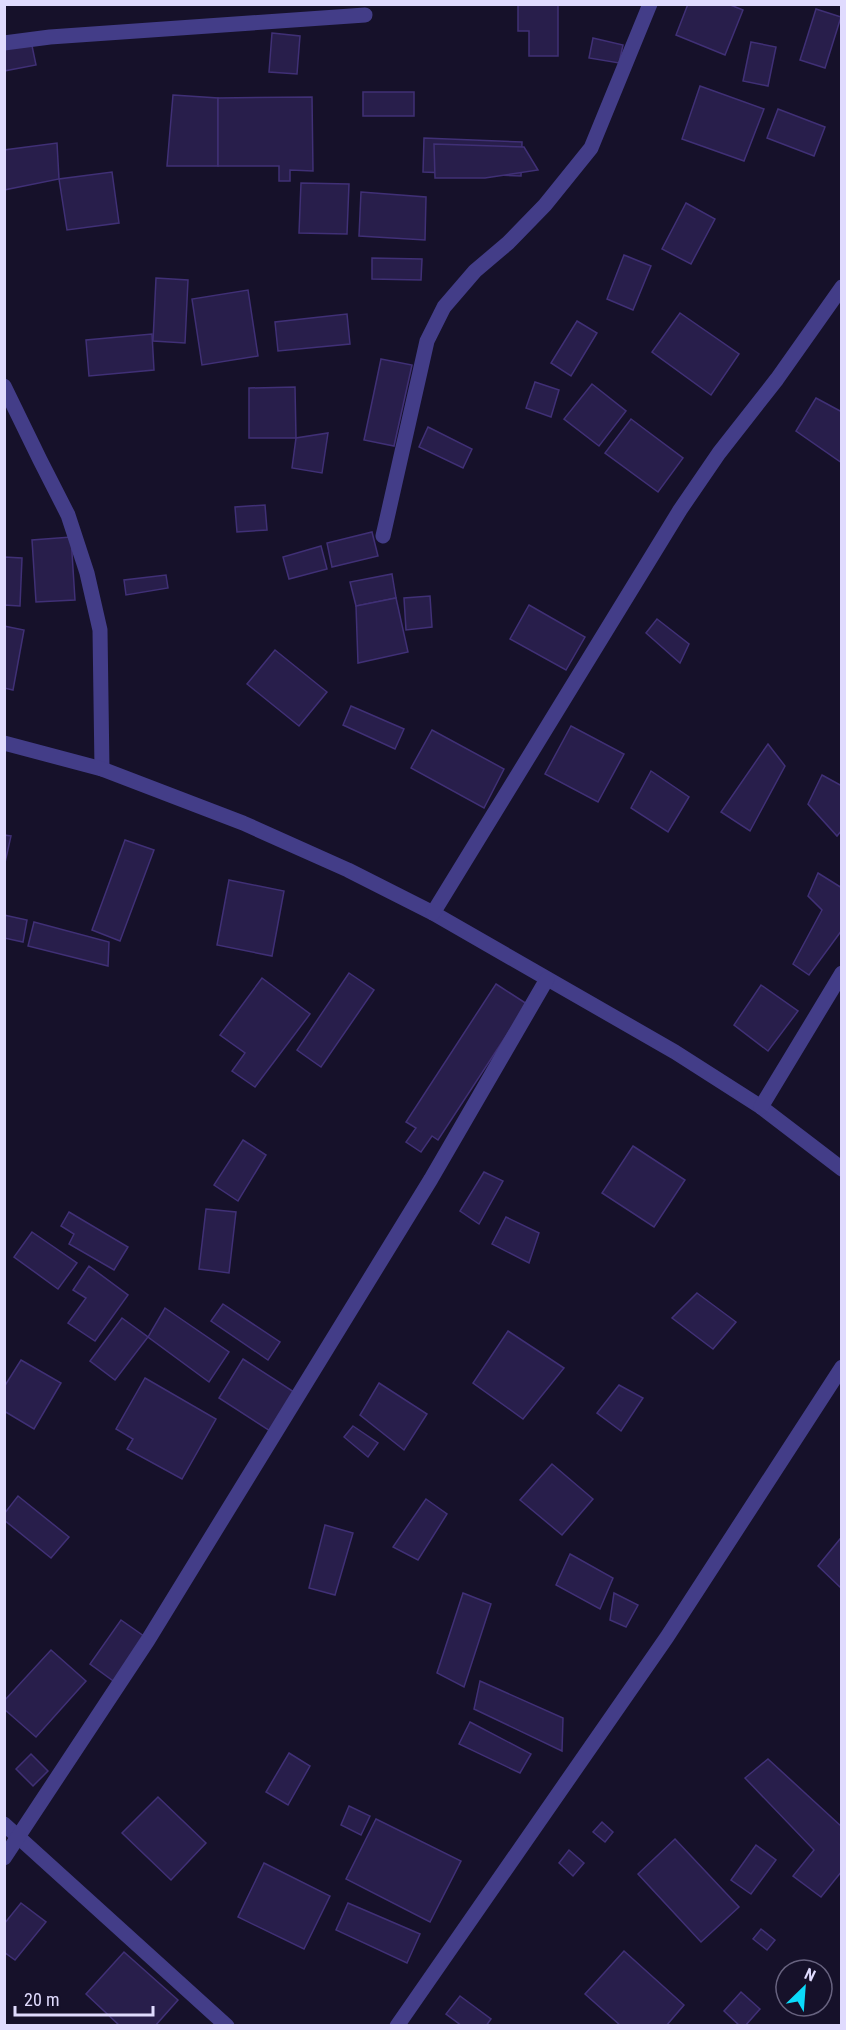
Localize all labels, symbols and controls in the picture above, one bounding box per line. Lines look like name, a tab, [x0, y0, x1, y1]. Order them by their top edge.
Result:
north arrow	[774, 1958, 834, 2018]
text: N	[802, 1964, 819, 1986]
scale bar	[15, 1979, 153, 2017]
text: 20 m	[24, 1989, 59, 2010]

